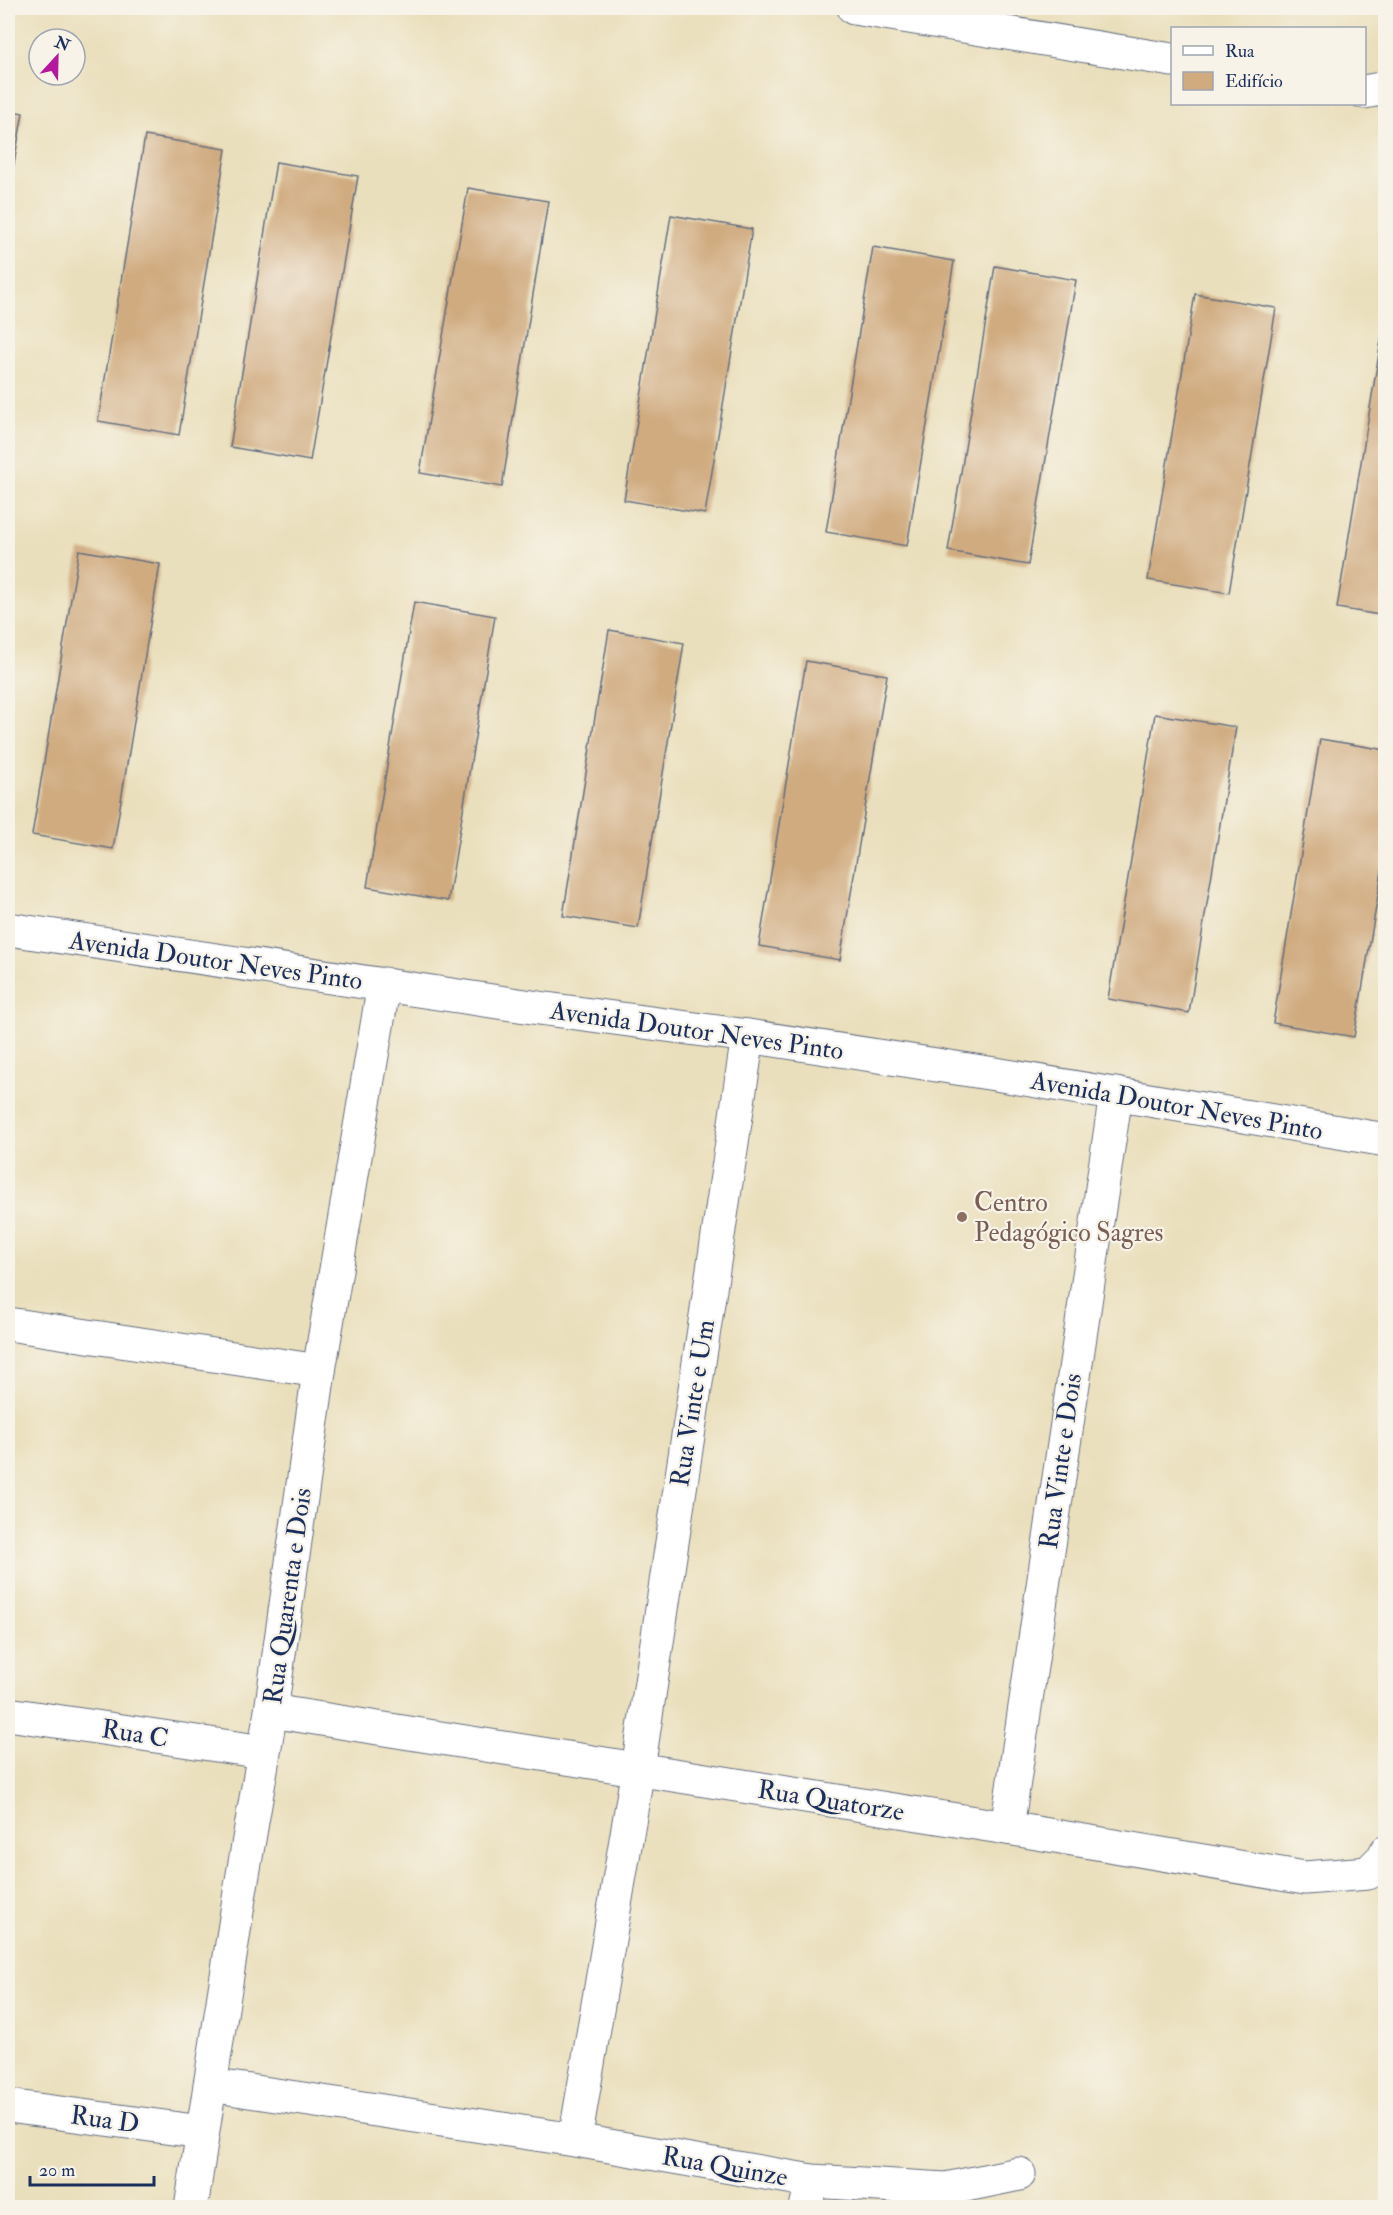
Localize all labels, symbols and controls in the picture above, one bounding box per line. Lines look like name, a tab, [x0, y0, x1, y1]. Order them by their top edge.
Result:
north arrow	[27, 27, 87, 87]
legend	[1171, 27, 1366, 105]
text: N	[51, 32, 73, 56]
text: Rua	[1225, 40, 1255, 63]
text: Edifício	[1225, 70, 1283, 93]
street label: Avenida Doutor Neves Pinto	[66, 924, 365, 997]
street label: Avenida Doutor Neves Pinto	[547, 994, 846, 1067]
street label: Avenida Doutor Neves Pinto	[1027, 1064, 1325, 1147]
place label: Centro Pedagógico Sagres	[974, 1187, 1164, 1249]
marker: Centro Pedagógico Sagres	[955, 1210, 969, 1224]
street label: Rua Vinte e Um	[664, 1317, 722, 1489]
street label: Rua Vinte e Dois	[1033, 1371, 1089, 1551]
street label: Rua Quarenta e Dois	[257, 1486, 319, 1706]
street label: Rua C	[99, 1713, 170, 1755]
street label: Rua Quatorze	[755, 1774, 907, 1828]
street label: Rua D	[68, 2099, 141, 2141]
street label: Rua Quinze	[659, 2140, 790, 2194]
scale bar	[30, 2149, 154, 2187]
text: 20 m	[39, 2159, 75, 2182]

